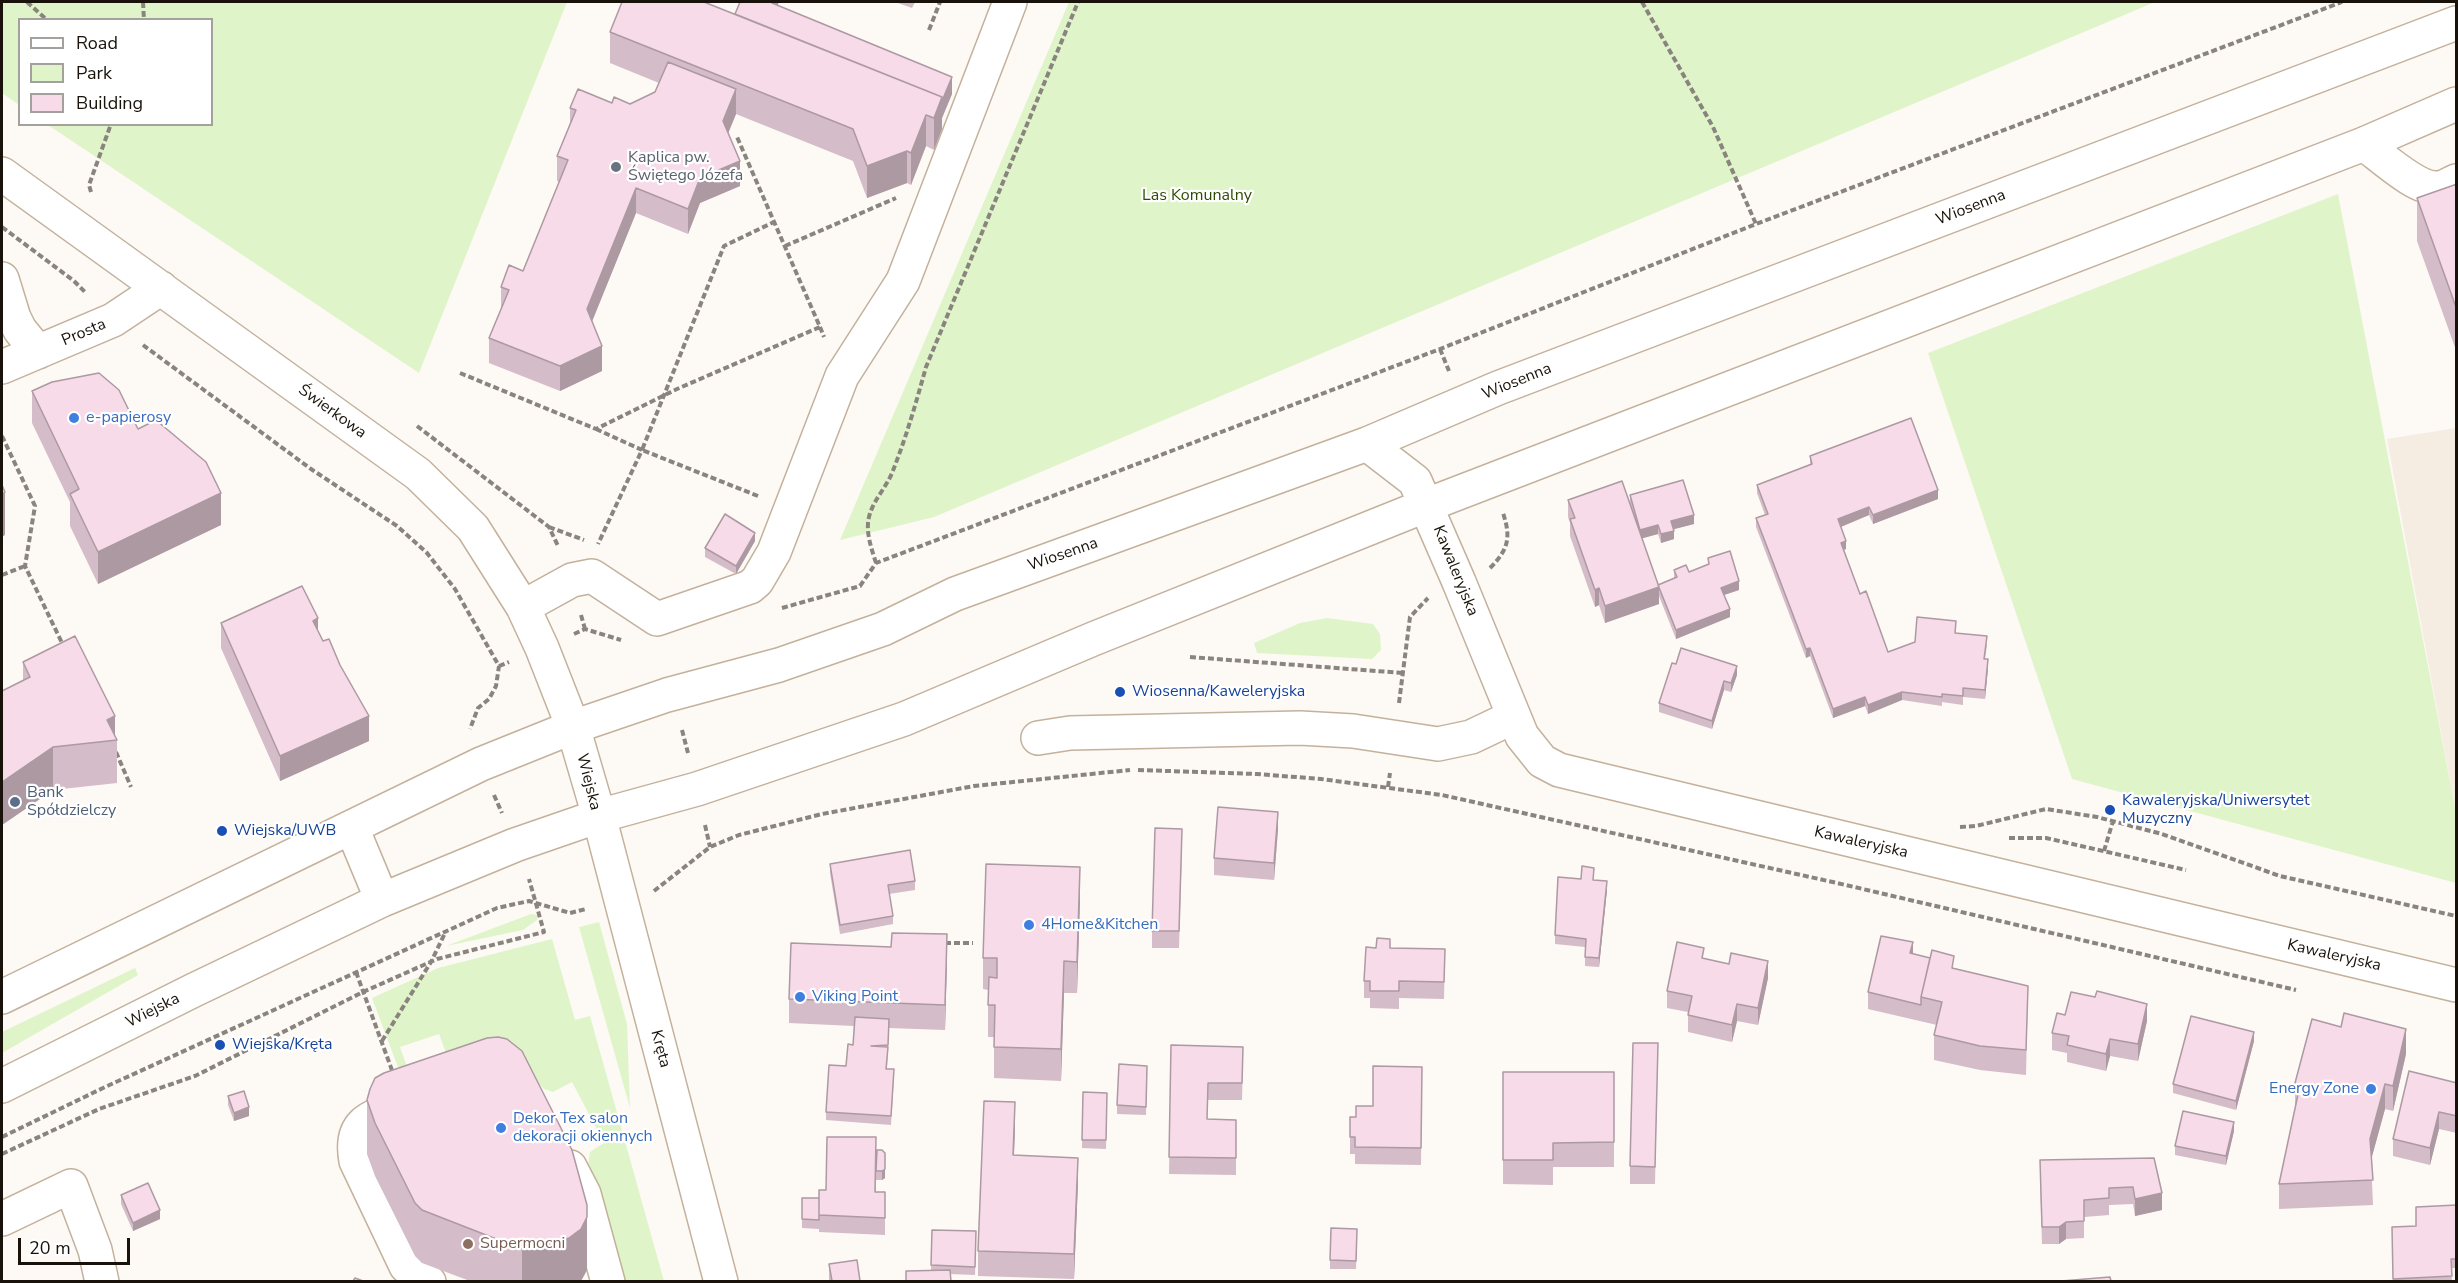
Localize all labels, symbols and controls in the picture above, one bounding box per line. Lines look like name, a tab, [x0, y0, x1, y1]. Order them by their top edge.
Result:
legend	[18, 18, 213, 126]
text: Road	[76, 31, 118, 55]
text: Park	[76, 61, 112, 85]
text: Building	[76, 91, 143, 115]
place label: Kaplica pw. Świętego Józefa	[628, 148, 743, 186]
marker: Kaplica pw. Świętego Józefa	[609, 160, 623, 174]
park label: Las Komunalny	[1142, 186, 1252, 206]
street label: Wiosenna	[1933, 186, 2009, 230]
street label: Prosta	[59, 315, 109, 351]
street label: Wiosenna	[1480, 359, 1554, 405]
street label: Świerkowa	[294, 381, 370, 443]
place label: e-papierosy	[86, 408, 171, 428]
marker: e-papierosy	[67, 411, 81, 425]
street label: Kawaleryjska	[1428, 523, 1482, 619]
street label: Wiosenna	[1025, 534, 1101, 576]
place label: Wiosenna/Kaweleryjska	[1132, 682, 1305, 702]
marker: Wiosenna/Kaweleryjska	[1113, 685, 1127, 699]
street label: Wiejska	[572, 752, 604, 812]
place label: Bank Spółdzielczy	[27, 783, 116, 821]
place label: Kawaleryjska/Uniwersytet Muzyczny	[2122, 791, 2310, 829]
marker: Bank Spółdzielczy	[8, 795, 22, 809]
marker: Kawaleryjska/Uniwersytet Muzyczny	[2103, 803, 2117, 817]
place label: Wiejska/UWB	[234, 821, 336, 841]
street label: Kawaleryjska	[1812, 823, 1910, 863]
marker: Wiejska/UWB	[215, 824, 229, 838]
place label: 4Home&Kitchen	[1041, 915, 1158, 935]
marker: 4Home&Kitchen	[1022, 918, 1036, 932]
street label: Kawaleryjska	[2285, 936, 2383, 976]
place label: Viking Point	[812, 987, 898, 1007]
street label: Wiejska	[123, 989, 183, 1033]
marker: Viking Point	[793, 990, 807, 1004]
street label: Kręta	[646, 1028, 674, 1070]
place label: Wiejska/Kręta	[232, 1035, 332, 1055]
marker: Wiejska/Kręta	[213, 1038, 227, 1052]
place label: Energy Zone	[2269, 1079, 2359, 1099]
marker: Energy Zone	[2364, 1082, 2378, 1096]
place label: Dekor Tex salon dekoracji okiennych	[513, 1109, 652, 1147]
marker: Dekor Tex salon dekoracji okiennych	[494, 1121, 508, 1135]
scale bar	[21, 1226, 134, 1264]
place label: Supermocni	[480, 1234, 565, 1254]
text: 20 m	[29, 1236, 71, 1260]
marker: Supermocni	[461, 1237, 475, 1251]

